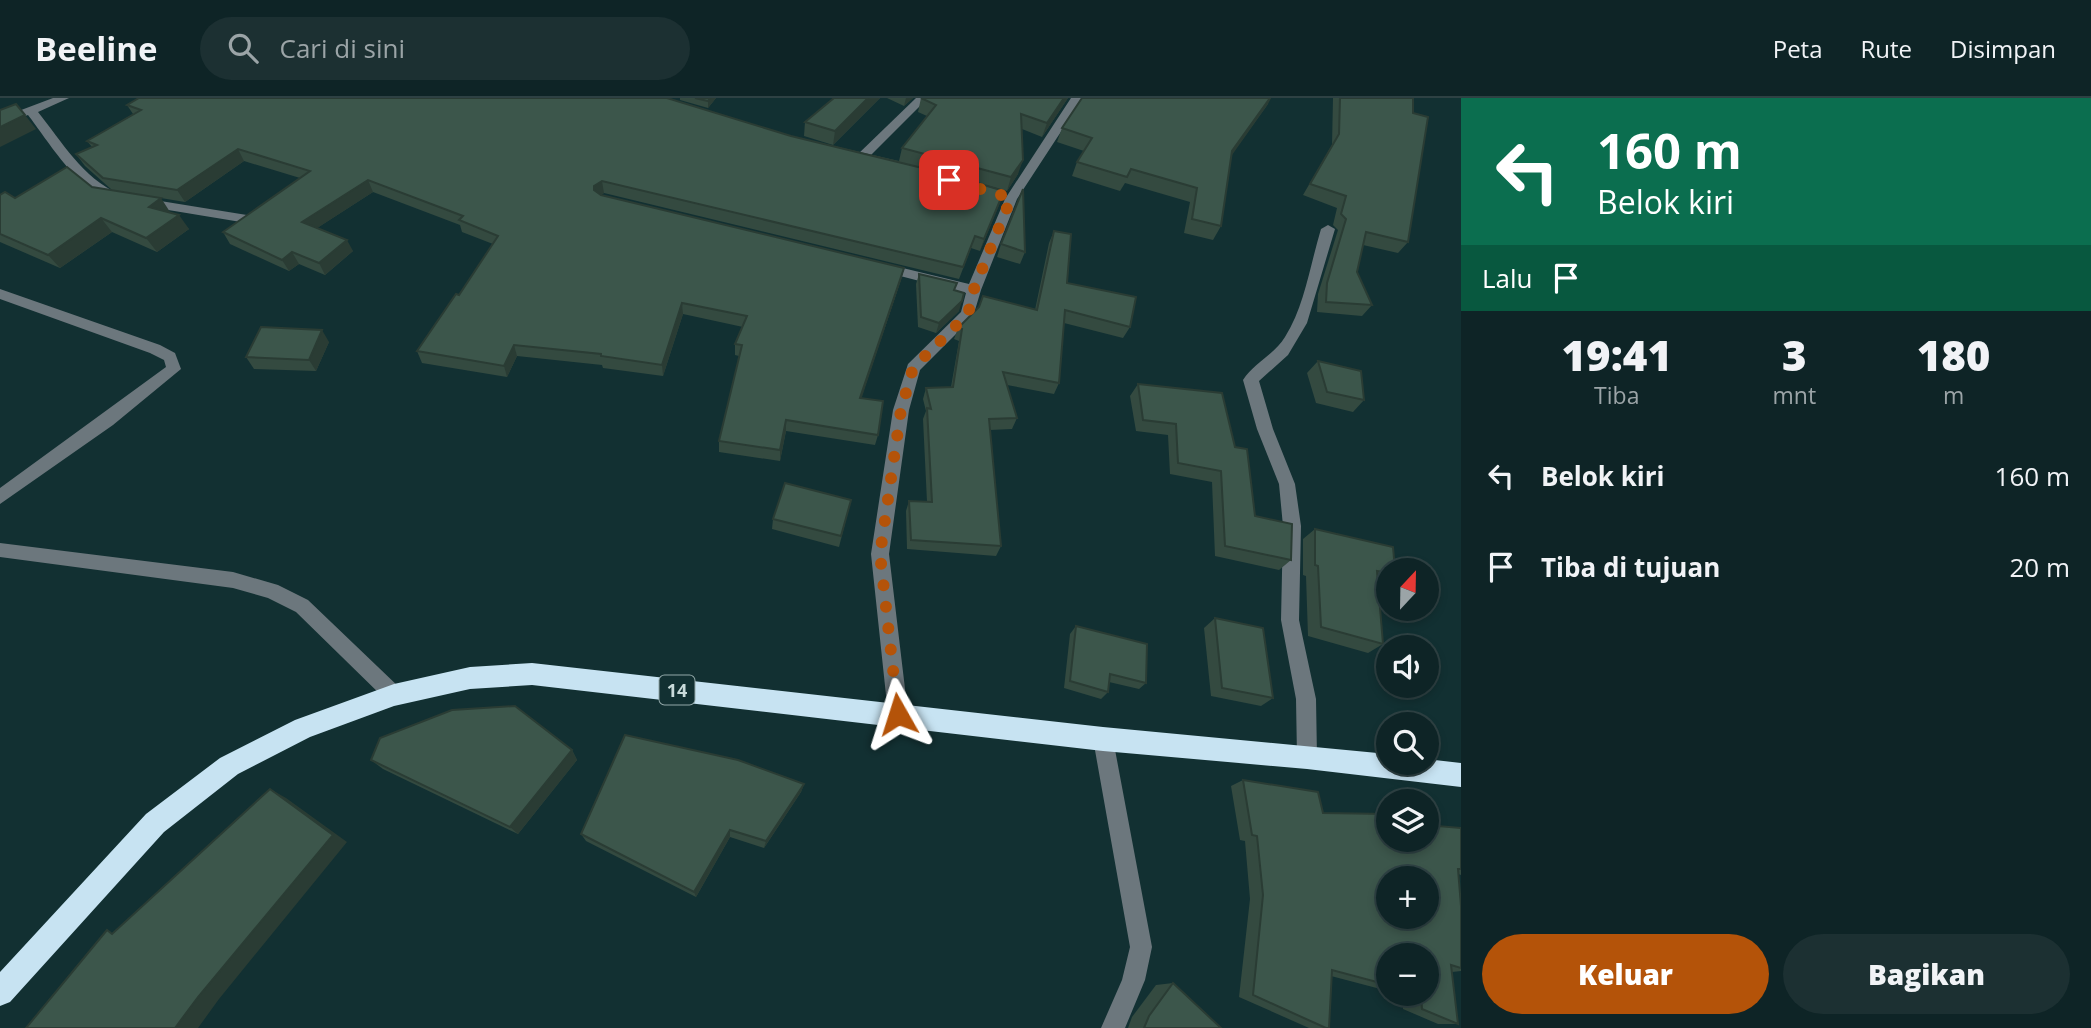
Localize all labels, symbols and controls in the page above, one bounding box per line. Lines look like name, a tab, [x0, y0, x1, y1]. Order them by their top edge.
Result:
search box	[200, 17, 690, 80]
text: Beeline	[35, 26, 158, 71]
icon: search	[224, 29, 262, 67]
text: Cari di sini	[280, 30, 405, 66]
text: Peta	[1773, 32, 1823, 65]
text: Rute	[1861, 32, 1912, 65]
text: Disimpan	[1950, 32, 2056, 65]
text: 160 m	[1597, 117, 1742, 183]
icon: left	[1482, 126, 1573, 217]
pin	[919, 150, 979, 210]
icon: arrive	[930, 161, 968, 199]
text: Belok kiri	[1597, 180, 1734, 223]
icon: arrive	[1547, 259, 1585, 297]
text: Lalu	[1482, 260, 1533, 296]
text: 19:41	[1561, 326, 1672, 383]
text: 3	[1782, 326, 1807, 383]
text: 180	[1917, 326, 1990, 383]
text: Tiba	[1594, 379, 1639, 411]
text: mnt	[1773, 379, 1816, 411]
text: m	[1943, 379, 1964, 411]
icon: left	[1482, 457, 1520, 495]
text: Belok kiri	[1541, 458, 1665, 494]
text: 160 m	[1995, 458, 2070, 494]
icon: arrive	[1482, 548, 1520, 586]
text: Tiba di tujuan	[1541, 549, 1720, 585]
text: 20 m	[2009, 549, 2070, 585]
north arrow	[1376, 558, 1438, 621]
map controls	[1376, 558, 1439, 1006]
button: sound	[1376, 635, 1439, 698]
road number: 14	[660, 676, 694, 704]
position arrow	[861, 677, 935, 751]
button: search	[1376, 712, 1439, 775]
button: layers	[1376, 789, 1439, 852]
button: +	[1376, 866, 1439, 929]
button: Keluar	[1482, 934, 1769, 1014]
button: Bagikan	[1783, 934, 2070, 1014]
button: −	[1376, 943, 1439, 1006]

